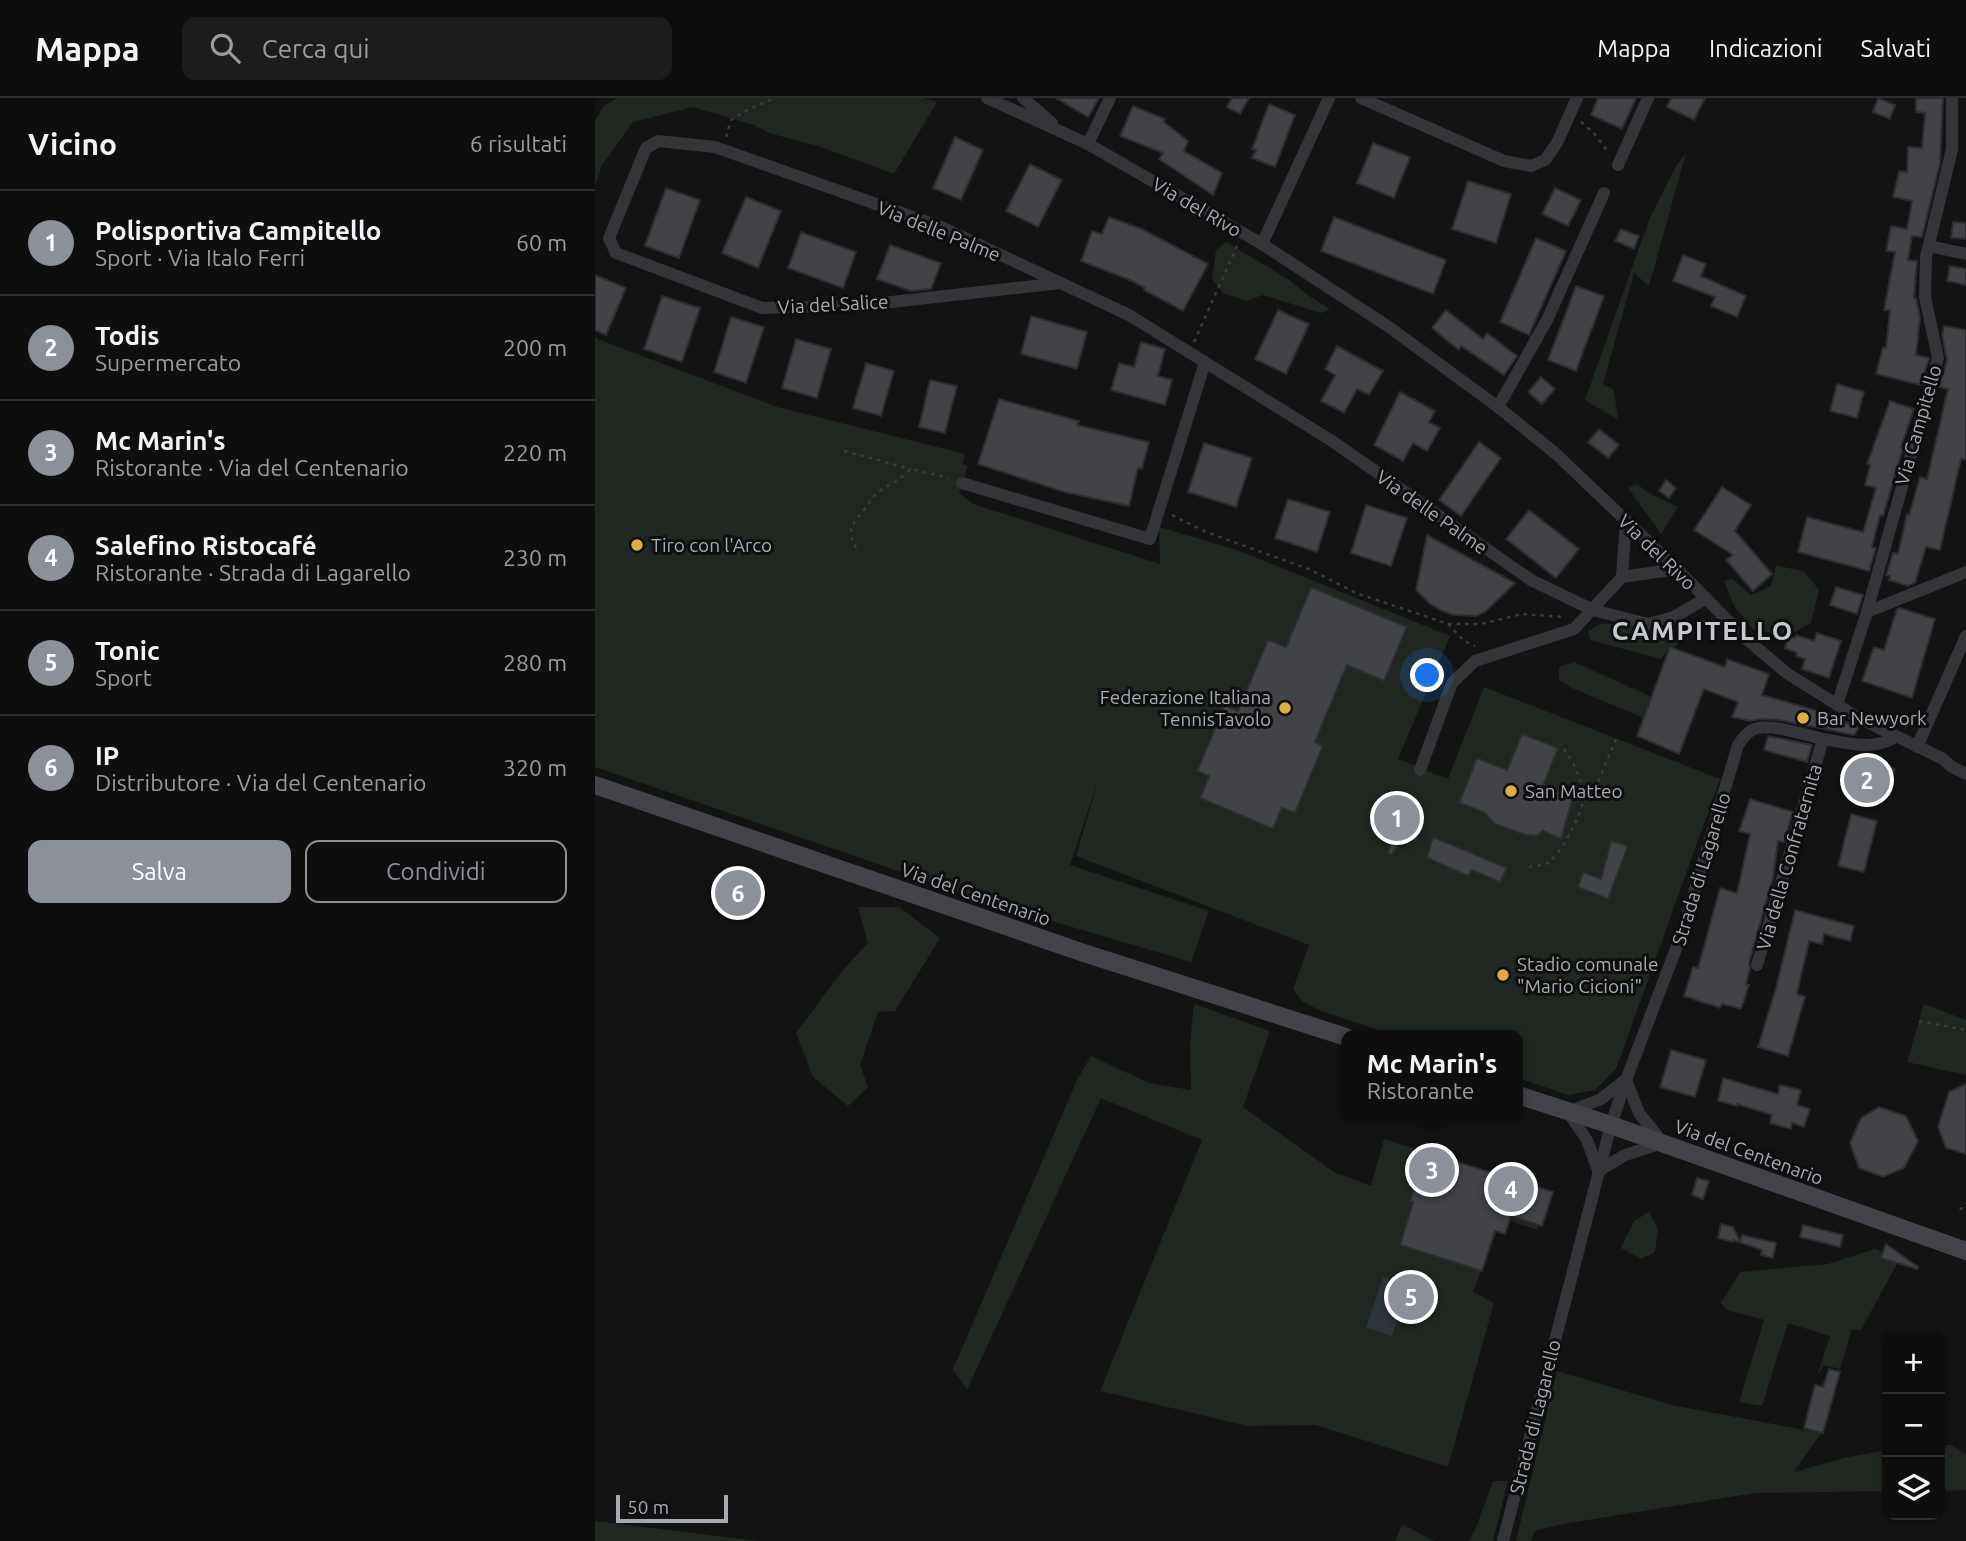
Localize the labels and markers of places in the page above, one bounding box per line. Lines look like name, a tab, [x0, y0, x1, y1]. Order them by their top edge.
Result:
place label: Tiro con l'Arco	[651, 534, 772, 556]
marker: Tiro con l'Arco	[629, 537, 645, 553]
place label: Federazione Italiana TennisTavolo	[1100, 686, 1271, 730]
marker: Federazione Italiana TennisTavolo	[1277, 700, 1293, 716]
place label: Bar Newyork	[1817, 707, 1927, 729]
marker: Bar Newyork	[1795, 710, 1811, 726]
pin: 2	[1844, 754, 1890, 806]
place label: San Matteo	[1525, 780, 1623, 802]
marker: San Matteo	[1503, 783, 1519, 799]
pin: 1	[1374, 792, 1420, 844]
pin: 6	[715, 867, 761, 919]
place label: Stadio comunale "Mario Cicioni"	[1517, 953, 1659, 997]
marker: Stadio comunale "Mario Cicioni"	[1495, 967, 1511, 983]
pin: 3	[1409, 1144, 1455, 1196]
pin: 4	[1488, 1163, 1534, 1215]
pin: 5	[1388, 1271, 1434, 1323]

